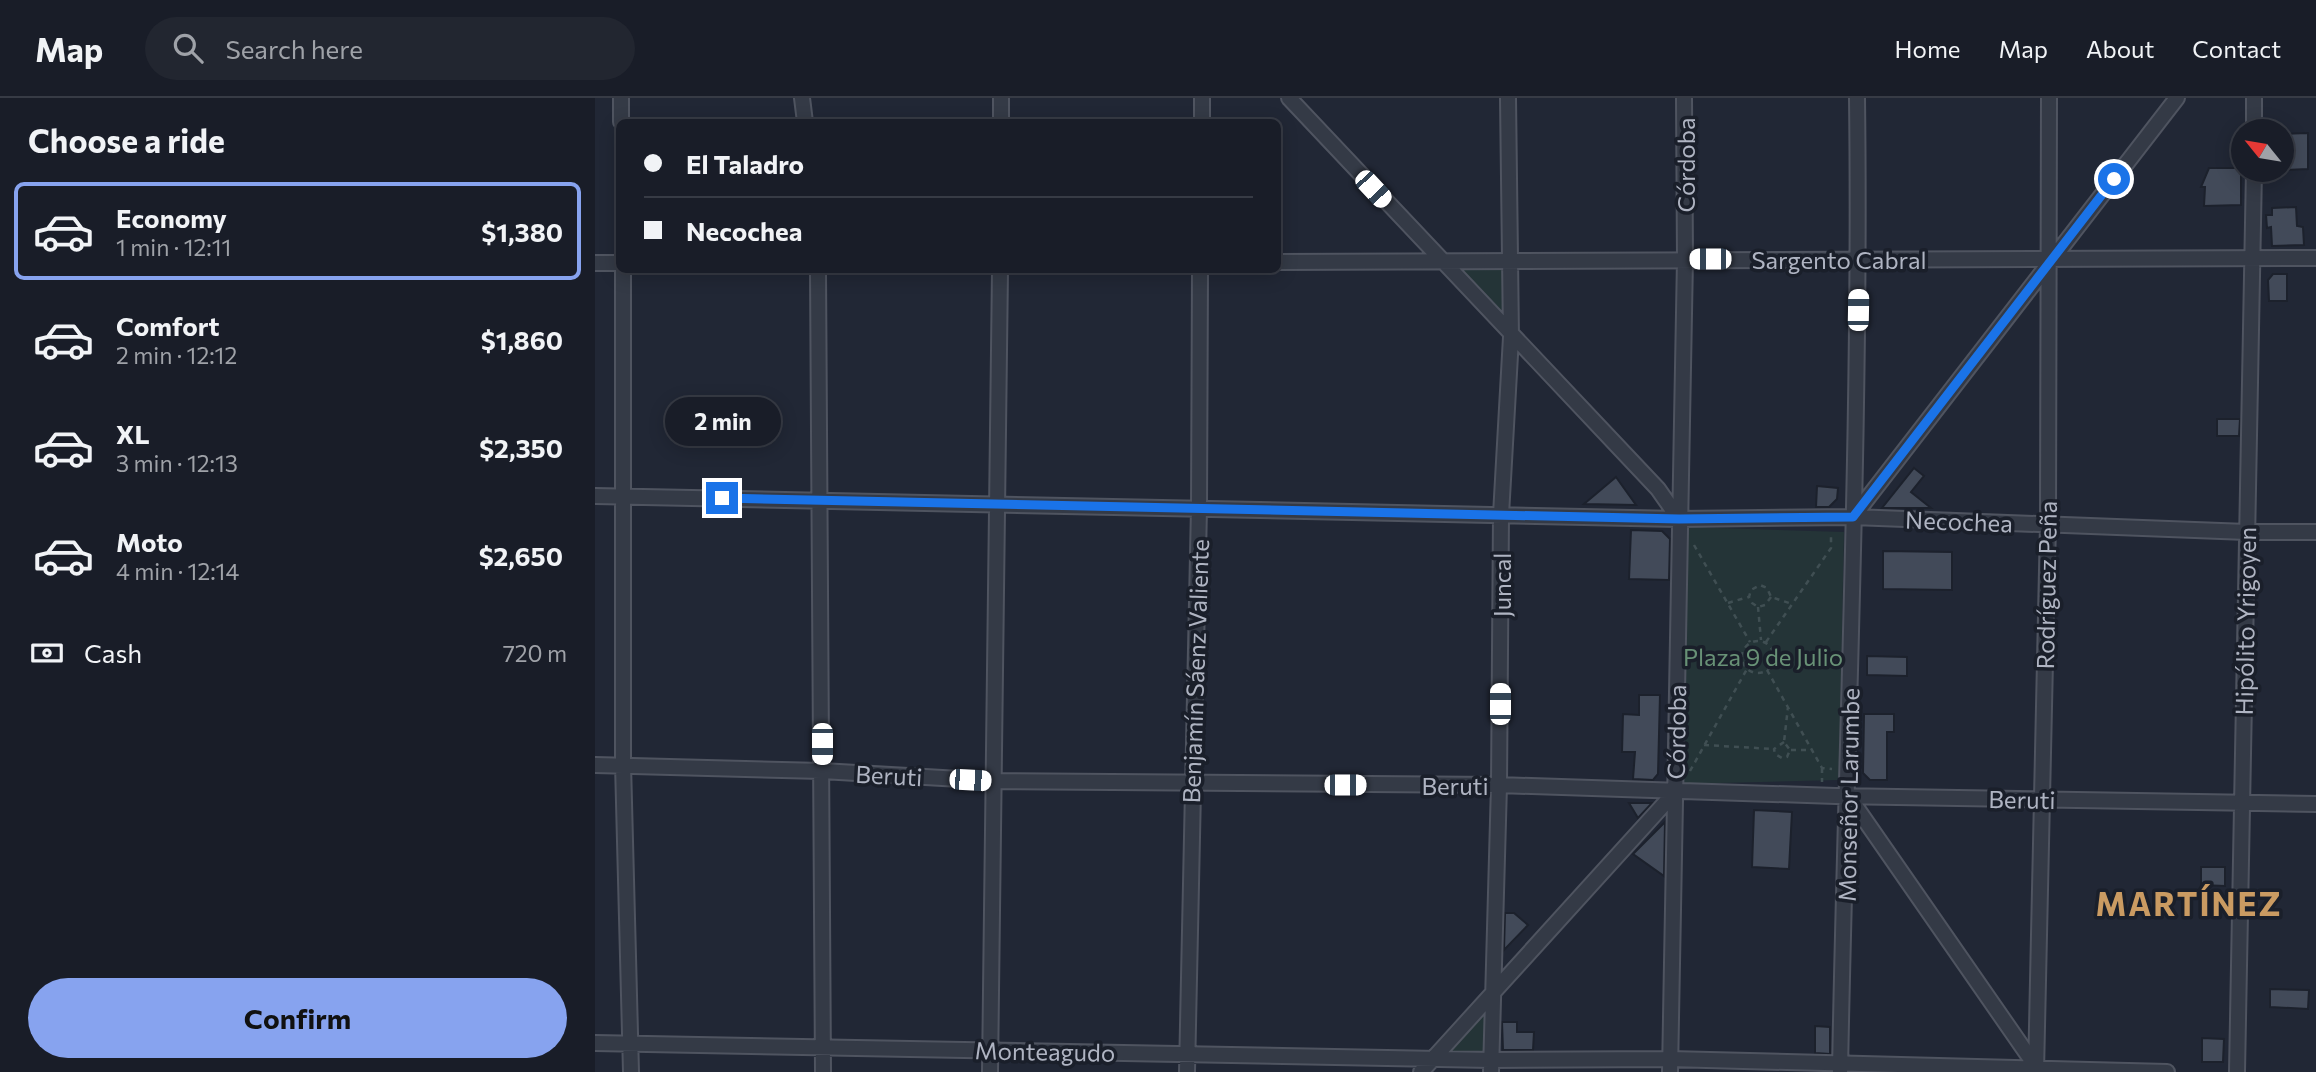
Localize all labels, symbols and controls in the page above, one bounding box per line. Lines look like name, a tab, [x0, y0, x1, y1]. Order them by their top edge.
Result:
search box	[145, 17, 635, 80]
text: Map	[35, 28, 103, 69]
icon: search	[169, 29, 207, 67]
text: Search here	[225, 33, 363, 64]
text: Home	[1895, 34, 1961, 63]
text: Map	[1999, 34, 2048, 63]
text: About	[2086, 34, 2154, 63]
text: Contact	[2192, 34, 2281, 63]
street label: Córdoba	[1671, 118, 1700, 212]
north arrow	[2231, 119, 2294, 182]
map controls	[2231, 119, 2294, 182]
text: Choose a ride	[28, 120, 225, 160]
text: El Taladro	[686, 148, 804, 179]
route start	[2098, 163, 2130, 195]
car	[1351, 166, 1396, 212]
icon: car	[32, 200, 95, 263]
text: Economy	[116, 202, 227, 233]
text: Necochea	[686, 215, 802, 246]
text: $1,380	[481, 216, 563, 247]
text: 1 min · 12:11	[116, 233, 231, 261]
street label: Sargento Cabral	[1751, 245, 1927, 274]
car	[1690, 249, 1732, 270]
car	[1848, 289, 1869, 331]
icon: car	[32, 308, 95, 371]
text: Comfort	[116, 310, 219, 341]
text: $1,860	[481, 324, 563, 355]
text: 2 min · 12:12	[116, 341, 237, 369]
callout: 2 min	[664, 396, 780, 446]
text: 2 min	[694, 407, 752, 435]
icon: car	[32, 416, 95, 479]
text: XL	[116, 418, 150, 449]
text: $2,350	[479, 432, 563, 463]
text: 3 min · 12:13	[116, 449, 238, 477]
route end	[706, 482, 738, 514]
street label: Rodríguez Peña	[2030, 501, 2062, 669]
street label: Necochea	[1905, 505, 2013, 537]
icon: car	[32, 524, 95, 587]
text: Moto	[116, 526, 183, 557]
street label: Hipólito Yrigoyen	[2229, 526, 2261, 716]
street label: Benjamín Sáenz Valiente	[1176, 538, 1214, 804]
text: $2,650	[479, 540, 563, 571]
street label: Juncal	[1487, 553, 1516, 617]
text: 4 min · 12:14	[116, 557, 239, 585]
icon: cash	[28, 634, 66, 672]
text: Cash	[84, 637, 142, 668]
text: 720 m	[503, 639, 567, 667]
park label: Plaza 9 de Julio	[1683, 642, 1843, 671]
car	[1490, 683, 1511, 725]
street label: Córdoba	[1661, 684, 1691, 780]
street label: Monseñor Larumbe	[1832, 688, 1864, 902]
car	[812, 723, 833, 765]
street label: Beruti	[855, 759, 923, 791]
car	[949, 768, 992, 792]
street label: Beruti	[1421, 771, 1489, 800]
car	[1325, 775, 1367, 796]
street label: Beruti	[1988, 784, 2056, 814]
district label: MARTÍNEZ	[2095, 883, 2283, 923]
button: Confirm	[28, 978, 567, 1058]
street label: Monteagudo	[975, 1035, 1115, 1067]

